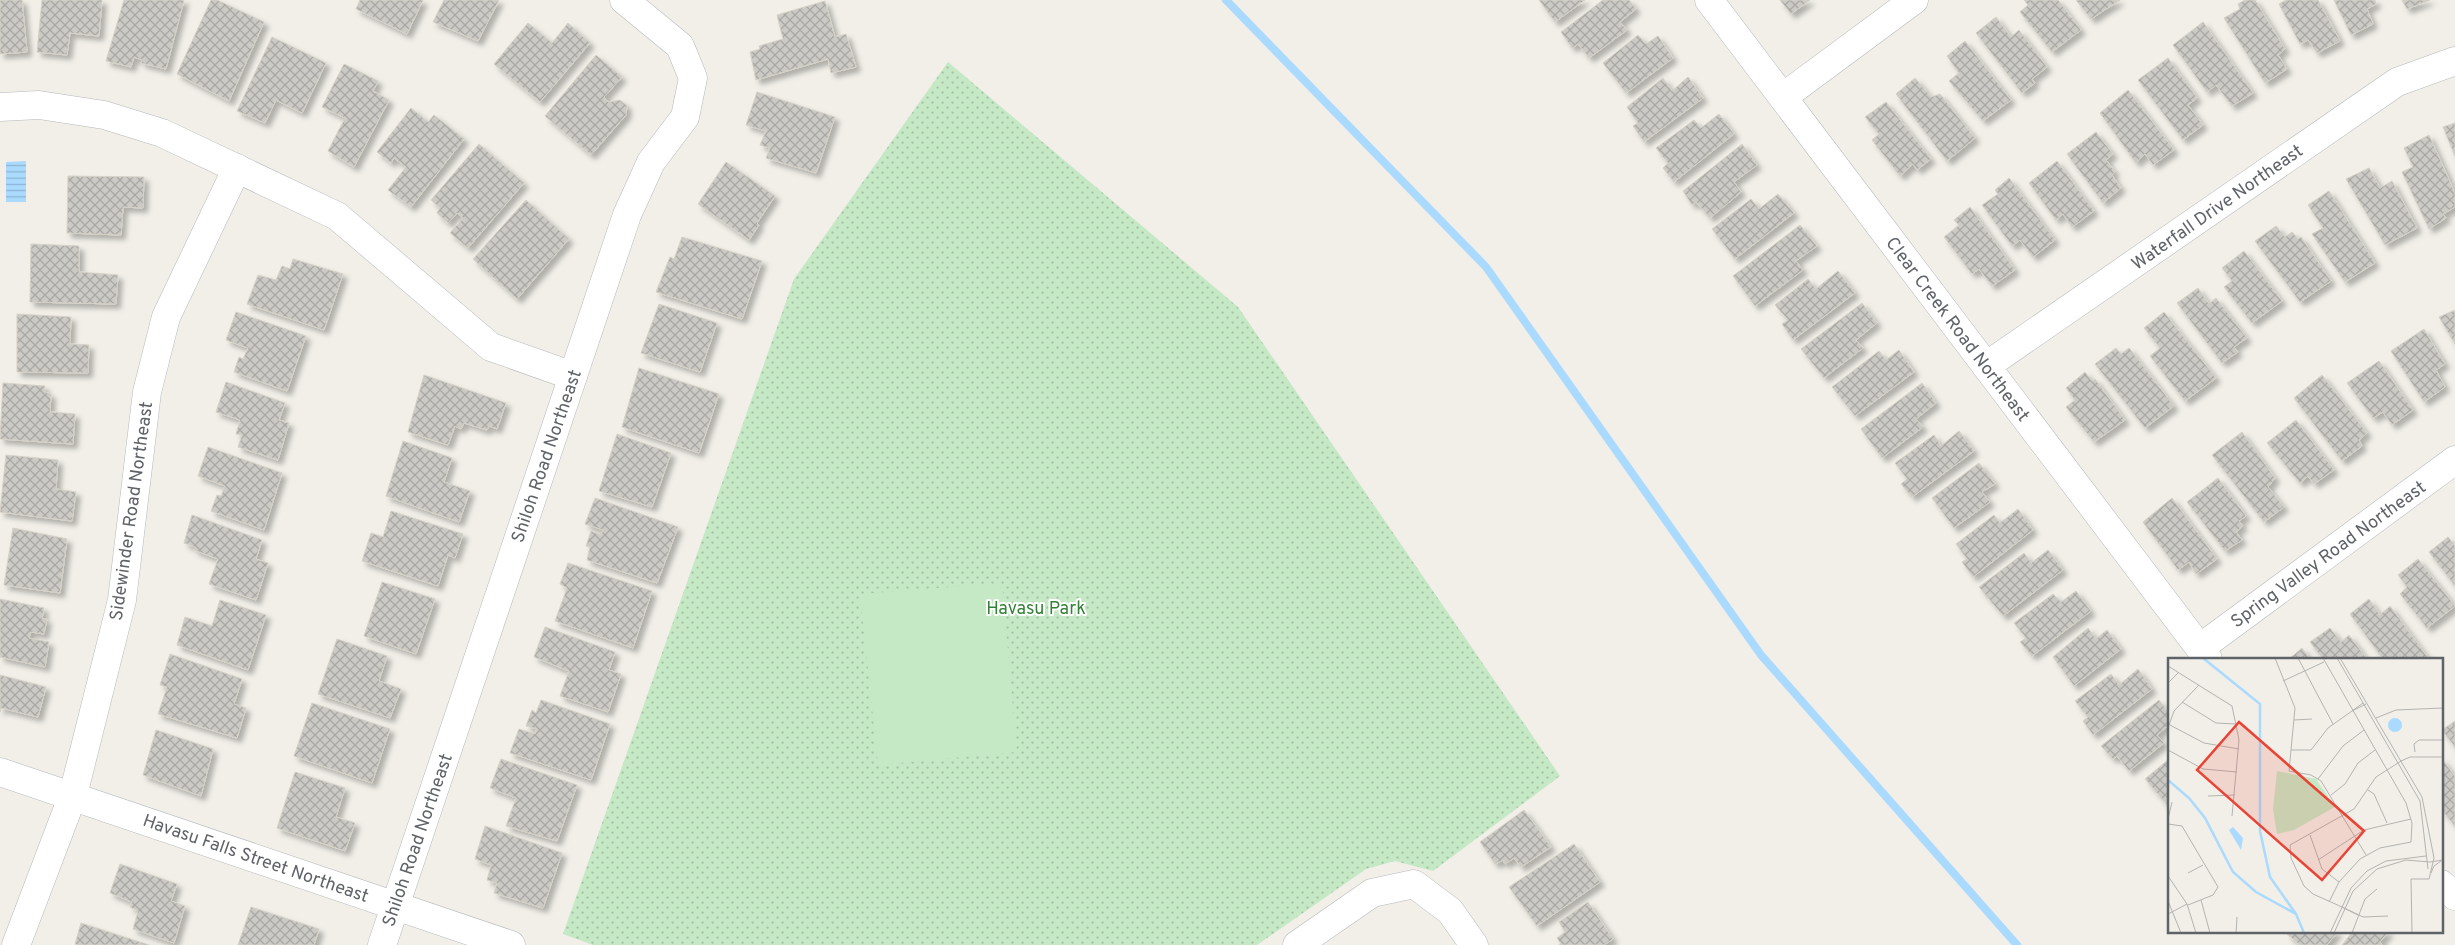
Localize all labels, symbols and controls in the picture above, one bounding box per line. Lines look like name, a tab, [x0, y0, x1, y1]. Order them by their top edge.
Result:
street label: Waterfall Drive Northeast	[2128, 140, 2308, 276]
street label: Clear Creek Road Northeast	[1880, 233, 2034, 427]
street label: Shiloh Road Northeast	[507, 367, 588, 546]
street label: Sidewinder Road Northeast	[106, 400, 159, 622]
street label: Spring Valley Road Northeast	[2227, 477, 2431, 634]
park label: Havasu Park	[986, 598, 1086, 621]
inset map	[2168, 658, 2442, 932]
street label: Shiloh Road Northeast	[378, 751, 459, 930]
street label: Havasu Falls Street Northeast	[140, 810, 372, 909]

